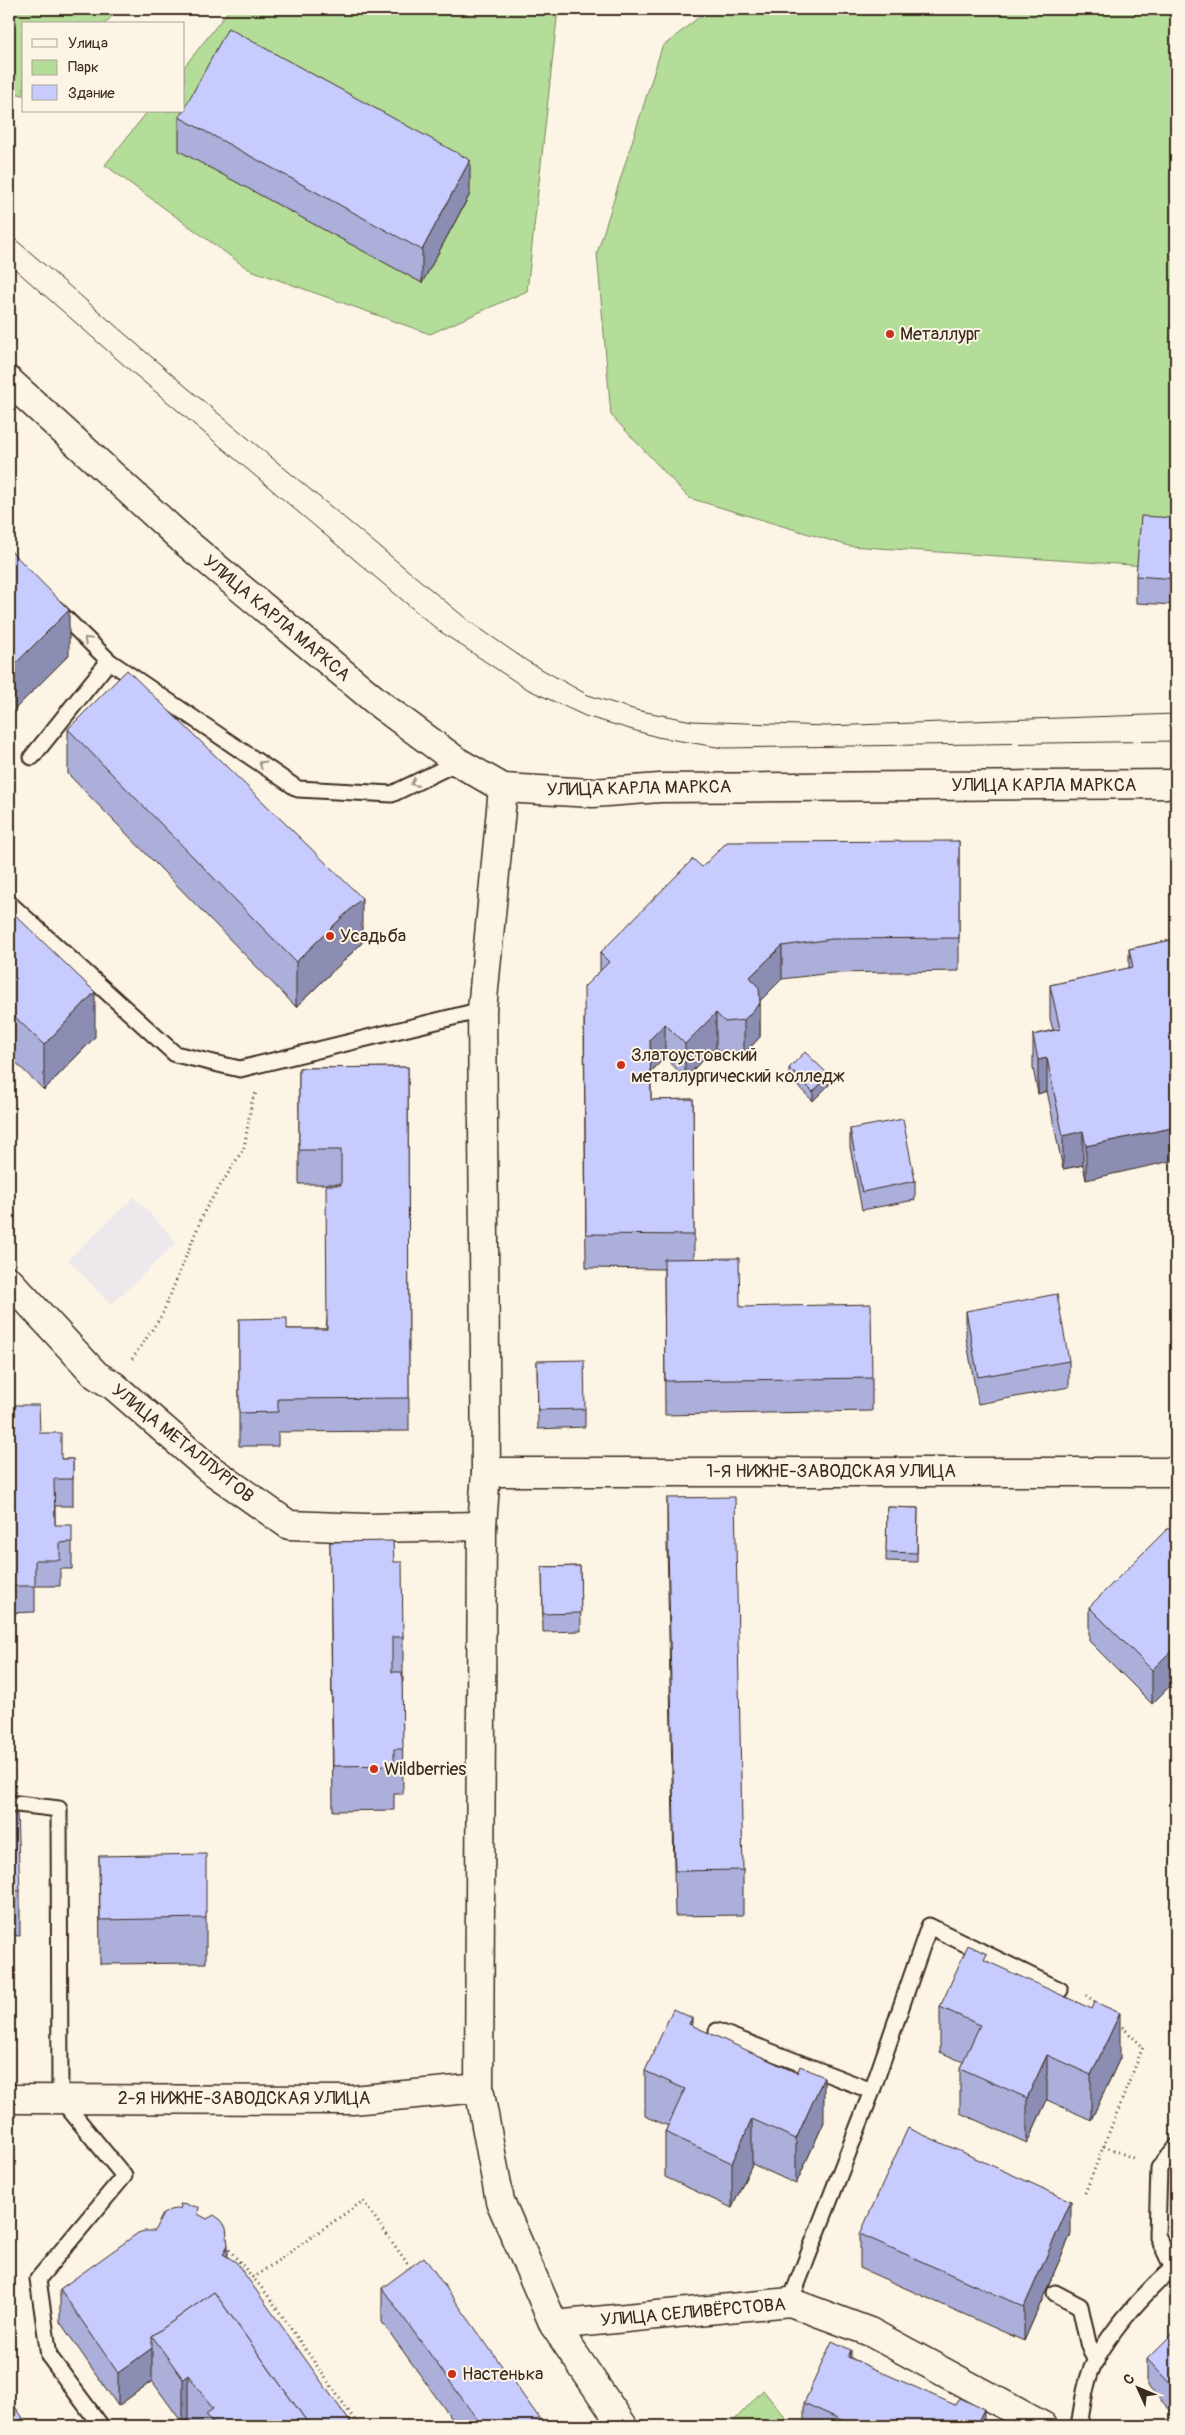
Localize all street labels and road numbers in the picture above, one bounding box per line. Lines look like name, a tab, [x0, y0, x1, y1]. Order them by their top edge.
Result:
street label: УЛИЦА КАРЛА МАРКСА	[198, 550, 355, 687]
street label: УЛИЦА КАРЛА МАРКСА	[952, 774, 1137, 797]
street label: УЛИЦА КАРЛА МАРКСА	[546, 775, 732, 802]
street label: УЛИЦА МЕТАЛЛУРГОВ	[107, 1379, 258, 1508]
street label: 1-Я НИЖНЕ-ЗАВОДСКАЯ УЛИЦА	[706, 1460, 956, 1483]
street label: 2-Я НИЖНЕ-ЗАВОДСКАЯ УЛИЦА	[118, 2087, 371, 2110]
street label: УЛИЦА СЕЛИВЁРСТОВА	[600, 2293, 787, 2332]

